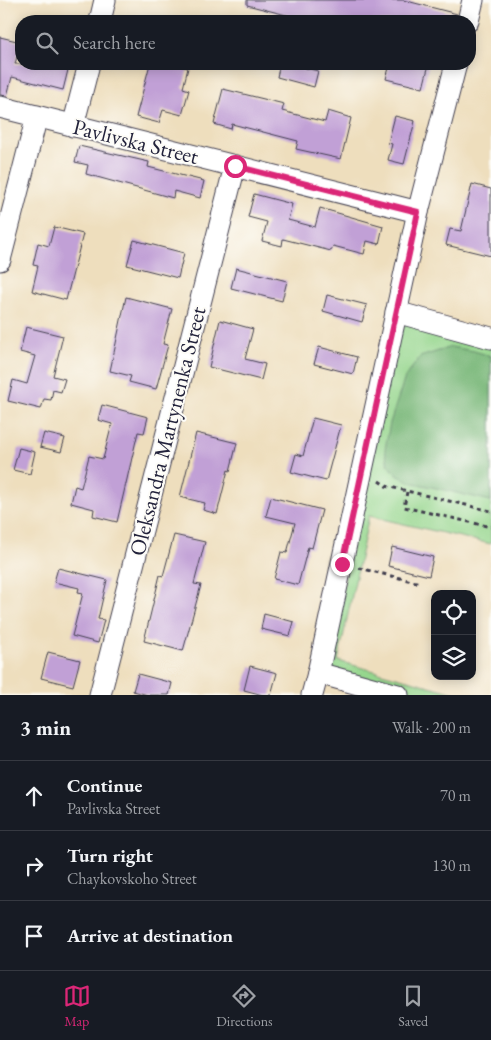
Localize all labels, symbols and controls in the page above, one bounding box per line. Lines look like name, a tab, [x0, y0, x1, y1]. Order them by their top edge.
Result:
search box	[15, 15, 476, 70]
icon: search	[33, 29, 61, 57]
text: Search here	[73, 30, 155, 55]
street label: Pavlivska Street	[70, 112, 202, 171]
route start	[224, 155, 247, 178]
street label: Oleksandra Martynenka Street	[122, 303, 213, 559]
route end	[331, 553, 354, 576]
map controls	[431, 590, 476, 680]
button: locate	[431, 590, 476, 635]
button: layers	[431, 635, 476, 680]
text: 3 min	[20, 714, 71, 741]
text: Walk · 200 m	[392, 717, 471, 738]
text: Continue	[67, 773, 142, 798]
icon: ahead	[20, 782, 48, 810]
text: 70 m	[440, 785, 471, 806]
text: Pavlivska Street	[67, 798, 160, 819]
text: Turn right	[67, 843, 153, 868]
icon: right	[20, 852, 48, 880]
text: 130 m	[432, 855, 471, 876]
text: Chaykovskoho Street	[67, 868, 197, 889]
icon: arrive	[20, 922, 48, 950]
text: Arrive at destination	[67, 923, 233, 948]
tab: Map	[63, 982, 91, 1030]
tab: Directions	[216, 982, 273, 1030]
tab: Saved	[398, 982, 428, 1030]

